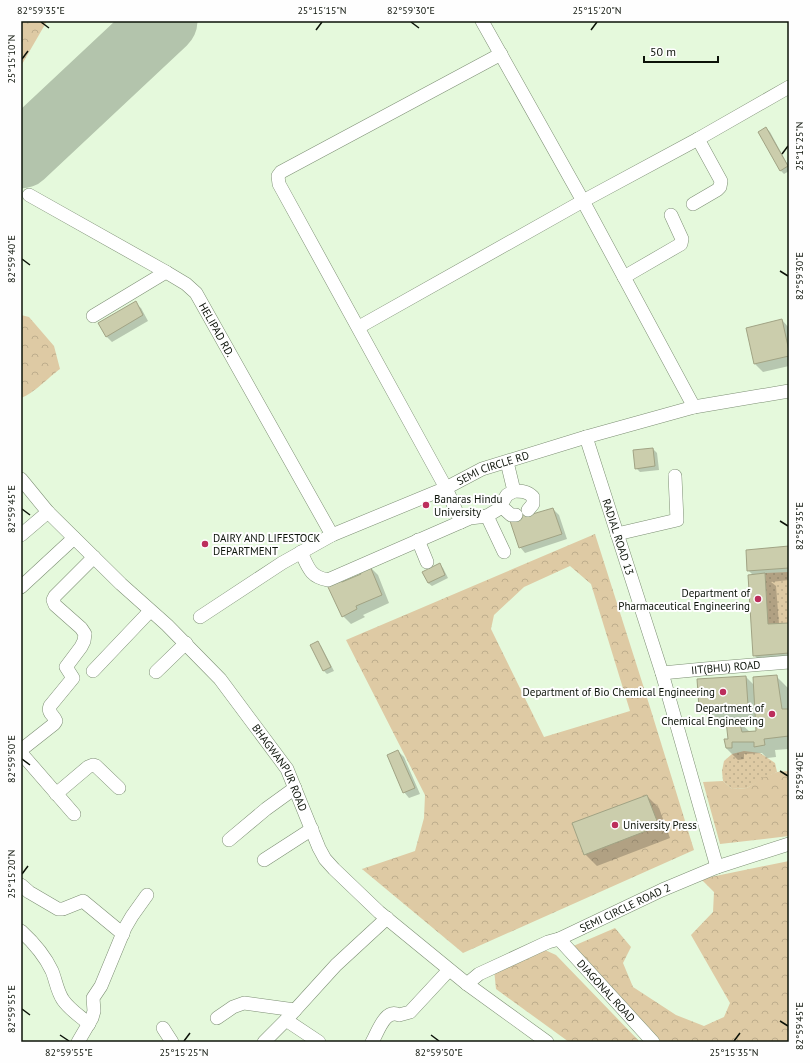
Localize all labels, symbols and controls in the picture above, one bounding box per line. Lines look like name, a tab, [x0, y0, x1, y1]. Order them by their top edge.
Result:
text: 82°59'35"E	[17, 4, 65, 17]
text: 25°15'15"N	[297, 4, 347, 17]
text: 82°59'30"E	[387, 4, 435, 17]
text: 25°15'20"N	[572, 4, 622, 17]
text: 25°15'10"N	[5, 34, 18, 84]
scale bar	[644, 38, 718, 64]
text: 50 m	[650, 44, 676, 59]
text: 25°15'25"N	[793, 121, 806, 171]
text: 82°59'40"E	[5, 235, 18, 283]
text: 82°59'30"E	[793, 252, 806, 300]
street label: HELIPAD RD.	[196, 300, 237, 359]
street label: SEMI CIRCLE RD	[454, 448, 531, 488]
text: 82°59'45"E	[5, 485, 18, 533]
place label: Banaras Hindu University	[434, 492, 502, 519]
street label: RADIAL ROAD 13	[599, 497, 637, 577]
marker: Banaras Hindu University	[421, 500, 431, 510]
text: 82°59'35"E	[793, 502, 806, 550]
place label: DAIRY AND LIFESTOCK DEPARTMENT	[213, 531, 321, 558]
marker: DAIRY AND LIFESTOCK DEPARTMENT	[200, 539, 210, 549]
place label: Department of Pharmaceutical Engineering	[618, 586, 750, 613]
marker: Department of Pharmaceutical Engineering	[753, 594, 763, 604]
street label: IIT(BHU) ROAD	[690, 657, 761, 677]
place label: Department of Bio Chemical Engineering	[523, 685, 715, 699]
marker: Department of Bio Chemical Engineering	[718, 687, 728, 697]
place label: Department of Chemical Engineering	[661, 701, 764, 728]
marker: Department of Chemical Engineering	[767, 709, 777, 719]
street label: BHAGWANPUR ROAD	[249, 721, 310, 813]
text: 82°59'50"E	[5, 735, 18, 783]
text: 82°59'40"E	[793, 752, 806, 800]
place label: University Press	[623, 818, 697, 832]
marker: University Press	[610, 820, 620, 830]
text: 25°15'20"N	[5, 849, 18, 899]
street label: SEMI CIRCLE ROAD 2	[577, 880, 672, 935]
street label: DIAGONAL ROAD	[574, 957, 638, 1025]
text: 82°59'55"E	[5, 985, 18, 1033]
text: 82°59'45"E	[793, 1002, 806, 1050]
text: 82°59'55"E	[45, 1046, 93, 1059]
text: 25°15'25"N	[159, 1046, 209, 1059]
text: 82°59'50"E	[415, 1046, 463, 1059]
text: 25°15'35"N	[709, 1046, 759, 1059]

